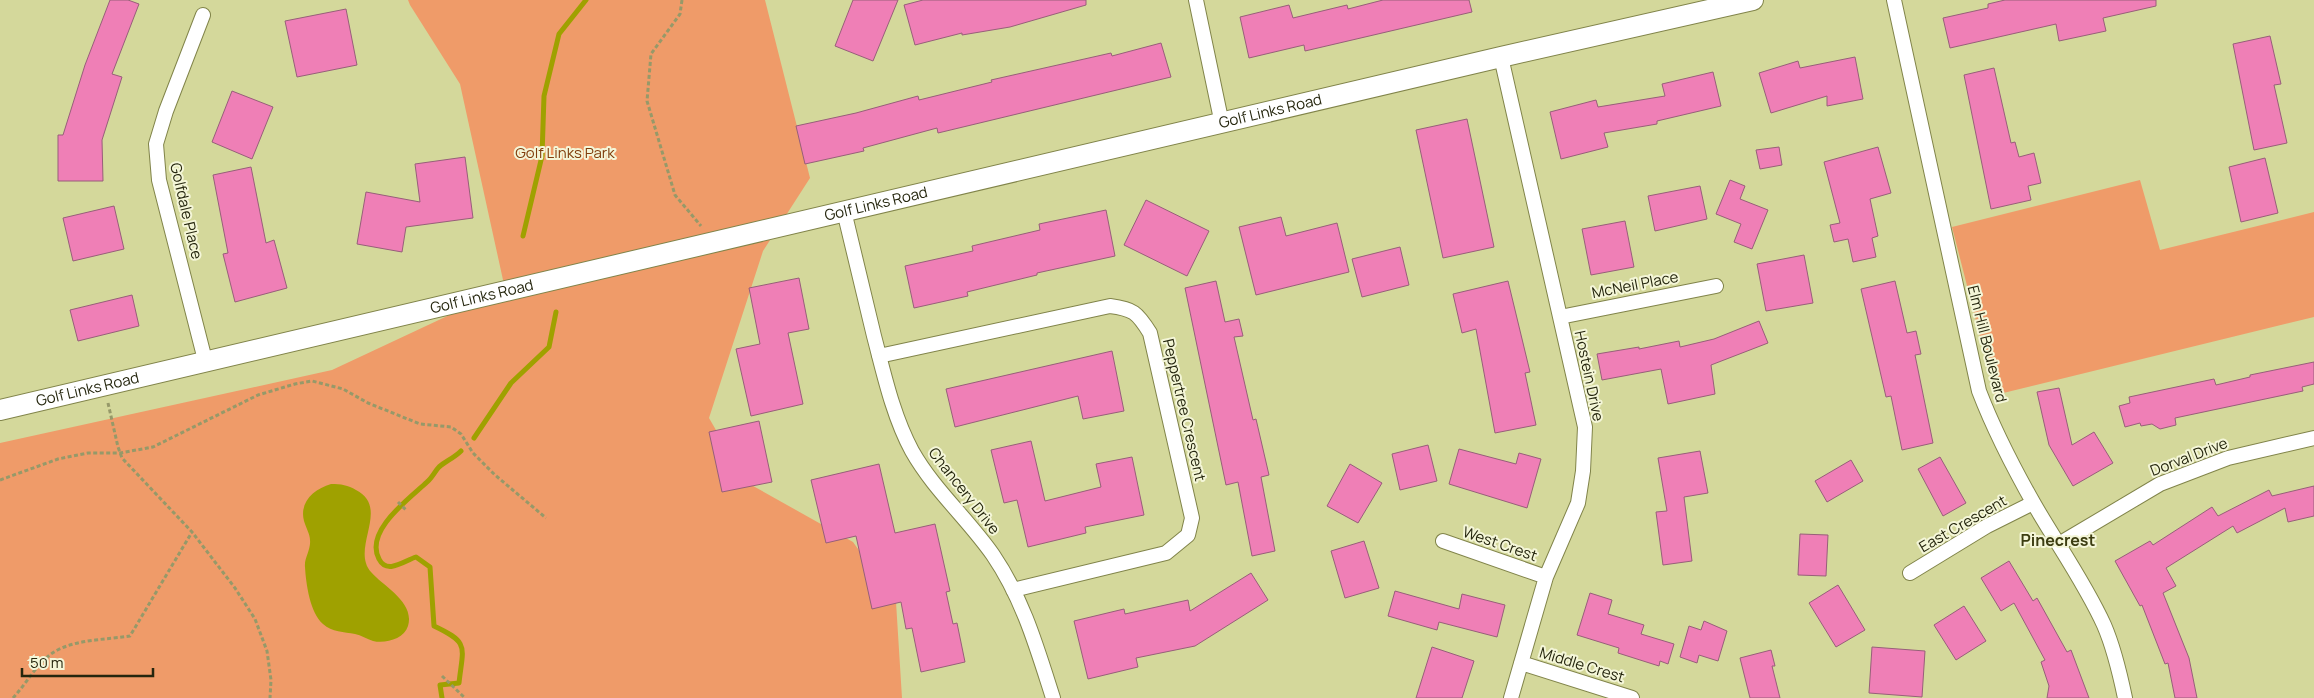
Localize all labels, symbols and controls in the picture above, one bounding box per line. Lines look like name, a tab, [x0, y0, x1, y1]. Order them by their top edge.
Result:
street label: Golf Links Road	[1217, 89, 1324, 133]
park label: Golf Links Park	[515, 142, 615, 163]
street label: Golfdale Place	[165, 161, 208, 261]
street label: Golf Links Road	[822, 181, 930, 226]
street label: McNeil Place	[1590, 266, 1680, 303]
street label: Golf Links Road	[428, 274, 535, 318]
street label: Elm Hill Boulevard	[1963, 283, 2012, 405]
street label: Hostein Drive	[1570, 329, 1609, 423]
street label: Peppertree Crescent	[1158, 337, 1211, 483]
street label: Golf Links Road	[34, 367, 141, 411]
street label: Dorval Drive	[2147, 432, 2231, 481]
street label: Chancery Drive	[924, 443, 1005, 539]
street label: East Crescent	[1915, 490, 2010, 557]
street label: West Crest	[1460, 521, 1540, 566]
district label: Pinecrest	[2021, 529, 2096, 551]
street label: Middle Crest	[1537, 642, 1627, 687]
scale bar	[22, 646, 154, 678]
text: 50 m	[30, 652, 64, 673]

